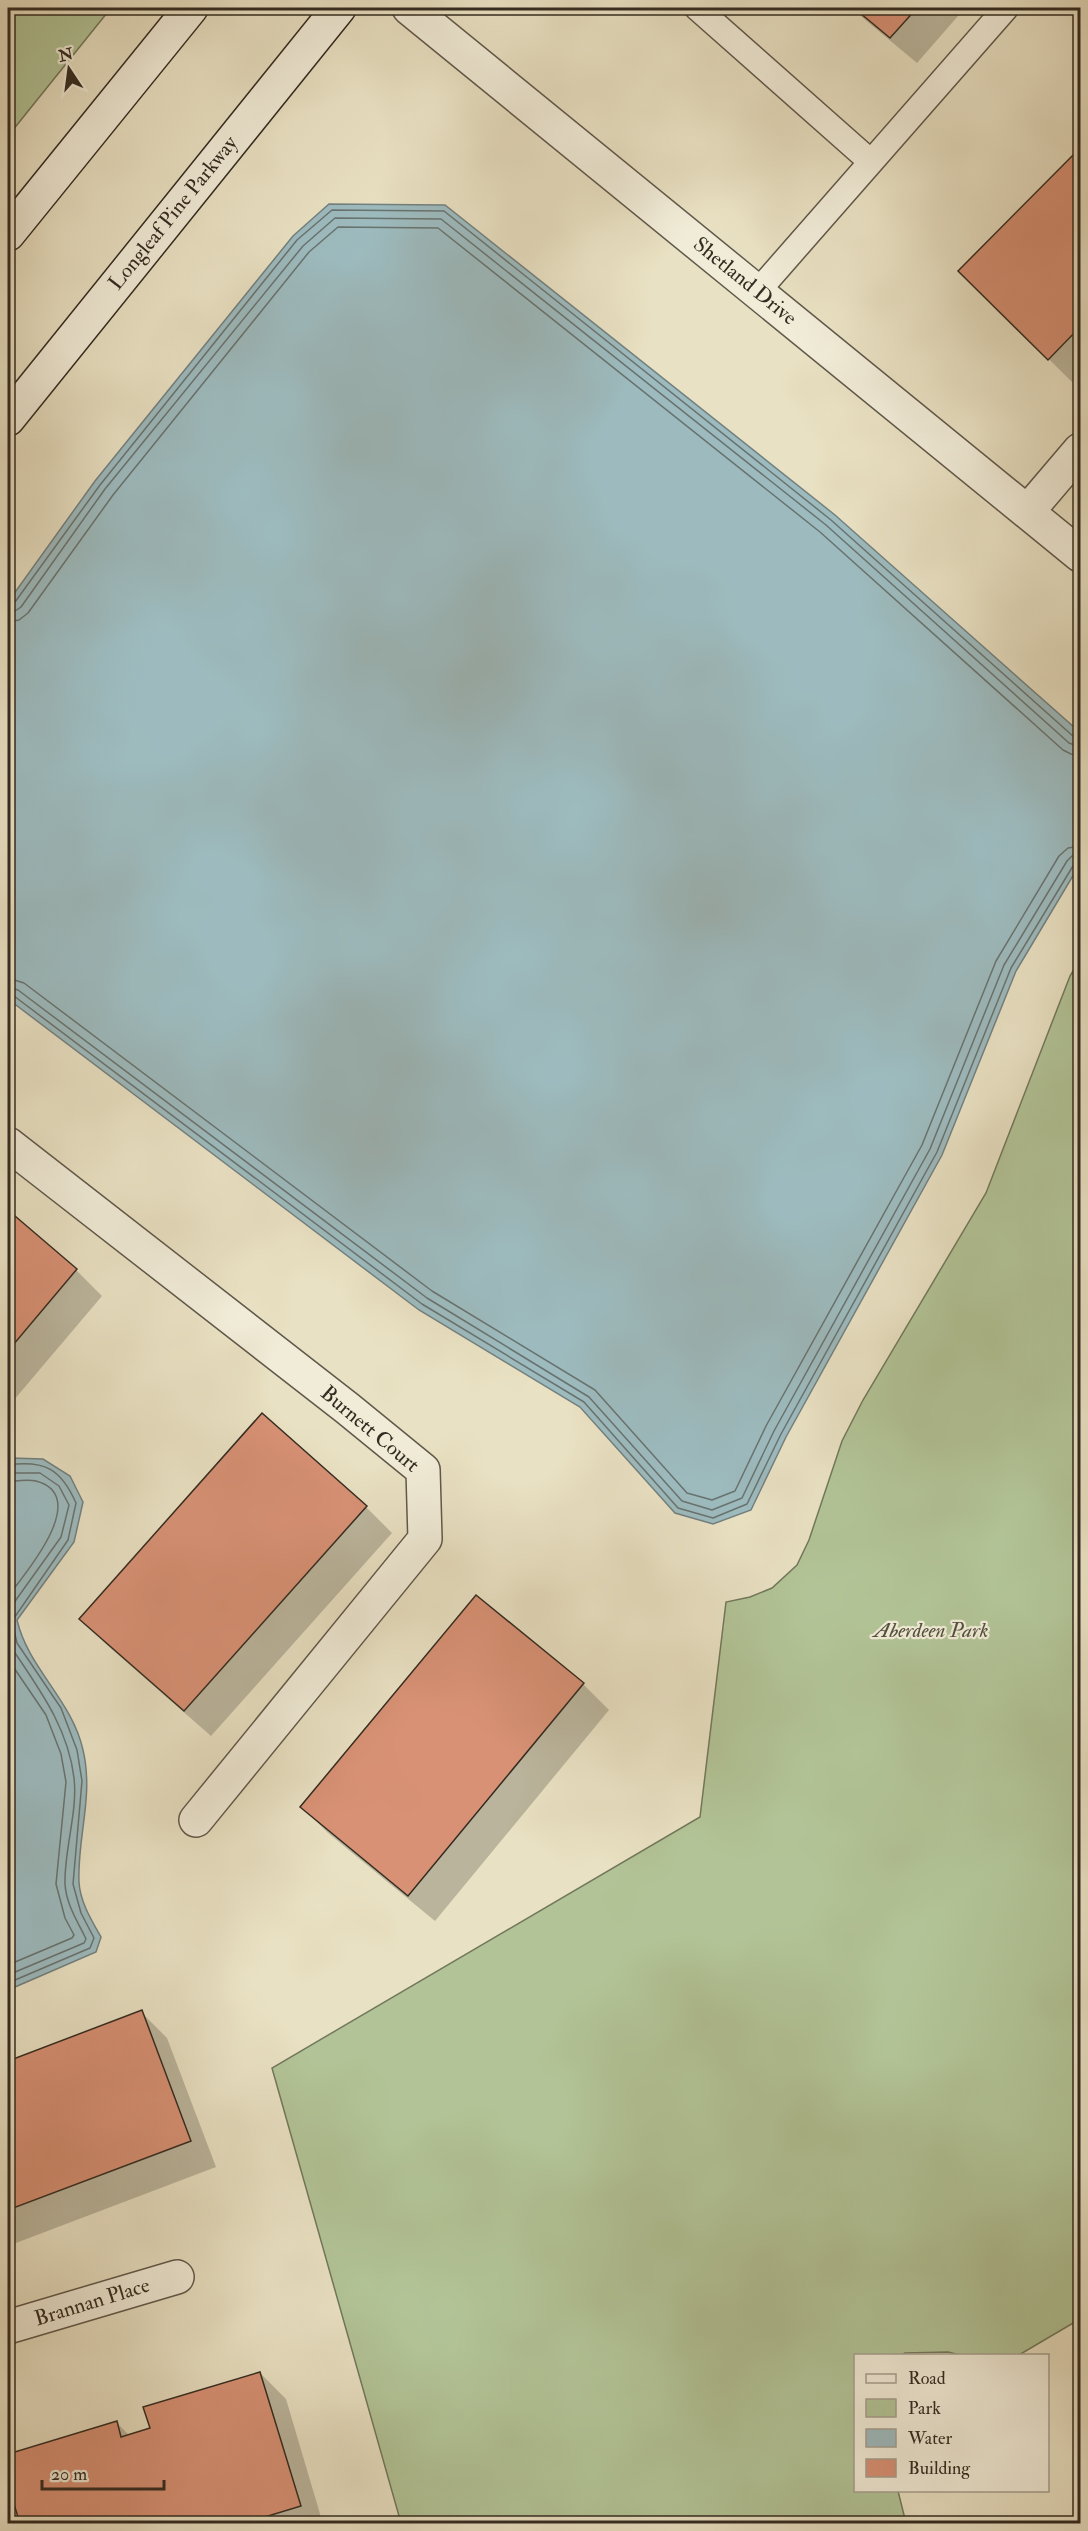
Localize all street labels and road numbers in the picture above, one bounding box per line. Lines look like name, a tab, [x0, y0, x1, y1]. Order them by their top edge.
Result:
street label: Longleaf Pine Parkway	[102, 130, 244, 296]
street label: Shetland Drive	[688, 231, 803, 331]
street label: Burnett Court	[315, 1380, 425, 1478]
street label: Brannan Place	[31, 2272, 153, 2332]

